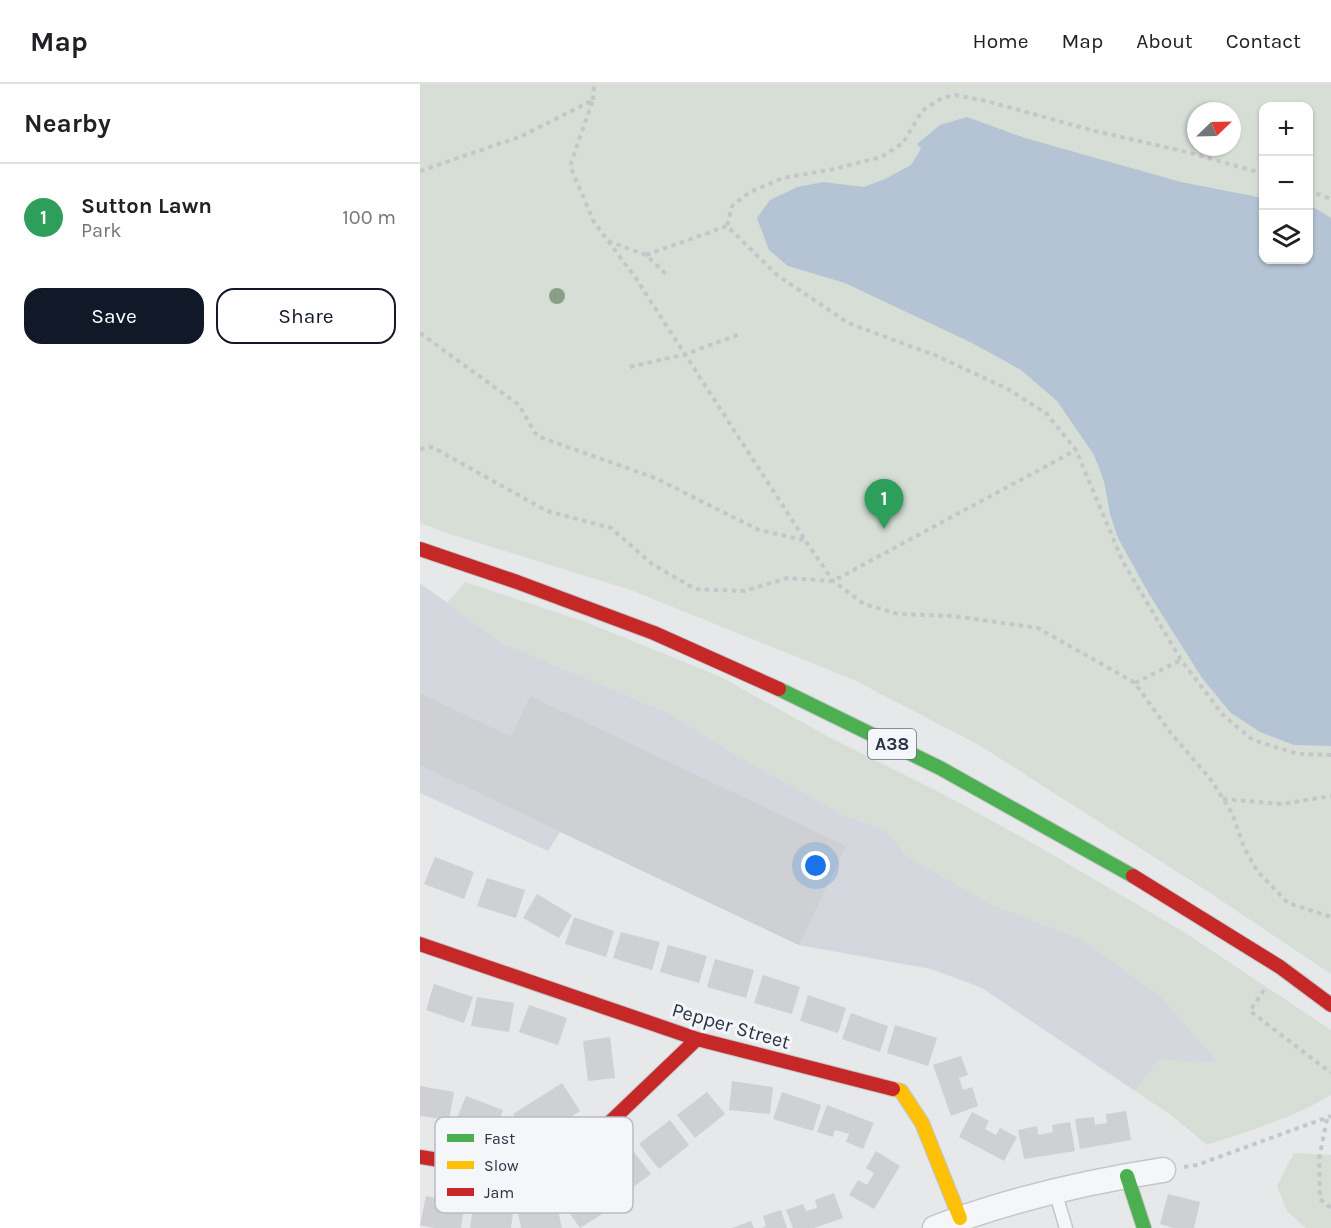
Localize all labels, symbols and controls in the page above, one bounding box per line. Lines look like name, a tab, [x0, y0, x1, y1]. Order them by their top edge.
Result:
text: Map	[30, 25, 88, 58]
text: Home	[973, 29, 1029, 53]
text: Map	[1062, 29, 1103, 53]
text: About	[1136, 29, 1193, 53]
text: Contact	[1226, 29, 1301, 53]
north arrow	[1187, 102, 1241, 156]
map controls	[1259, 102, 1313, 264]
button: +	[1259, 102, 1313, 156]
text: Nearby	[24, 108, 111, 139]
button: −	[1259, 156, 1313, 210]
text: Sutton Lawn	[81, 193, 212, 219]
text: 1	[40, 206, 47, 229]
text: 100 m	[342, 206, 396, 229]
button: layers	[1259, 210, 1313, 264]
text: Park	[81, 219, 122, 242]
button: Save	[24, 288, 204, 344]
button: Share	[216, 288, 396, 344]
pin: 1	[864, 480, 904, 529]
road number: A38	[868, 729, 916, 759]
your location	[801, 851, 830, 880]
street label: Pepper Street	[669, 998, 793, 1054]
legend	[435, 1117, 633, 1213]
text: Fast	[484, 1129, 515, 1148]
text: Slow	[484, 1156, 519, 1175]
text: Jam	[484, 1183, 514, 1202]

